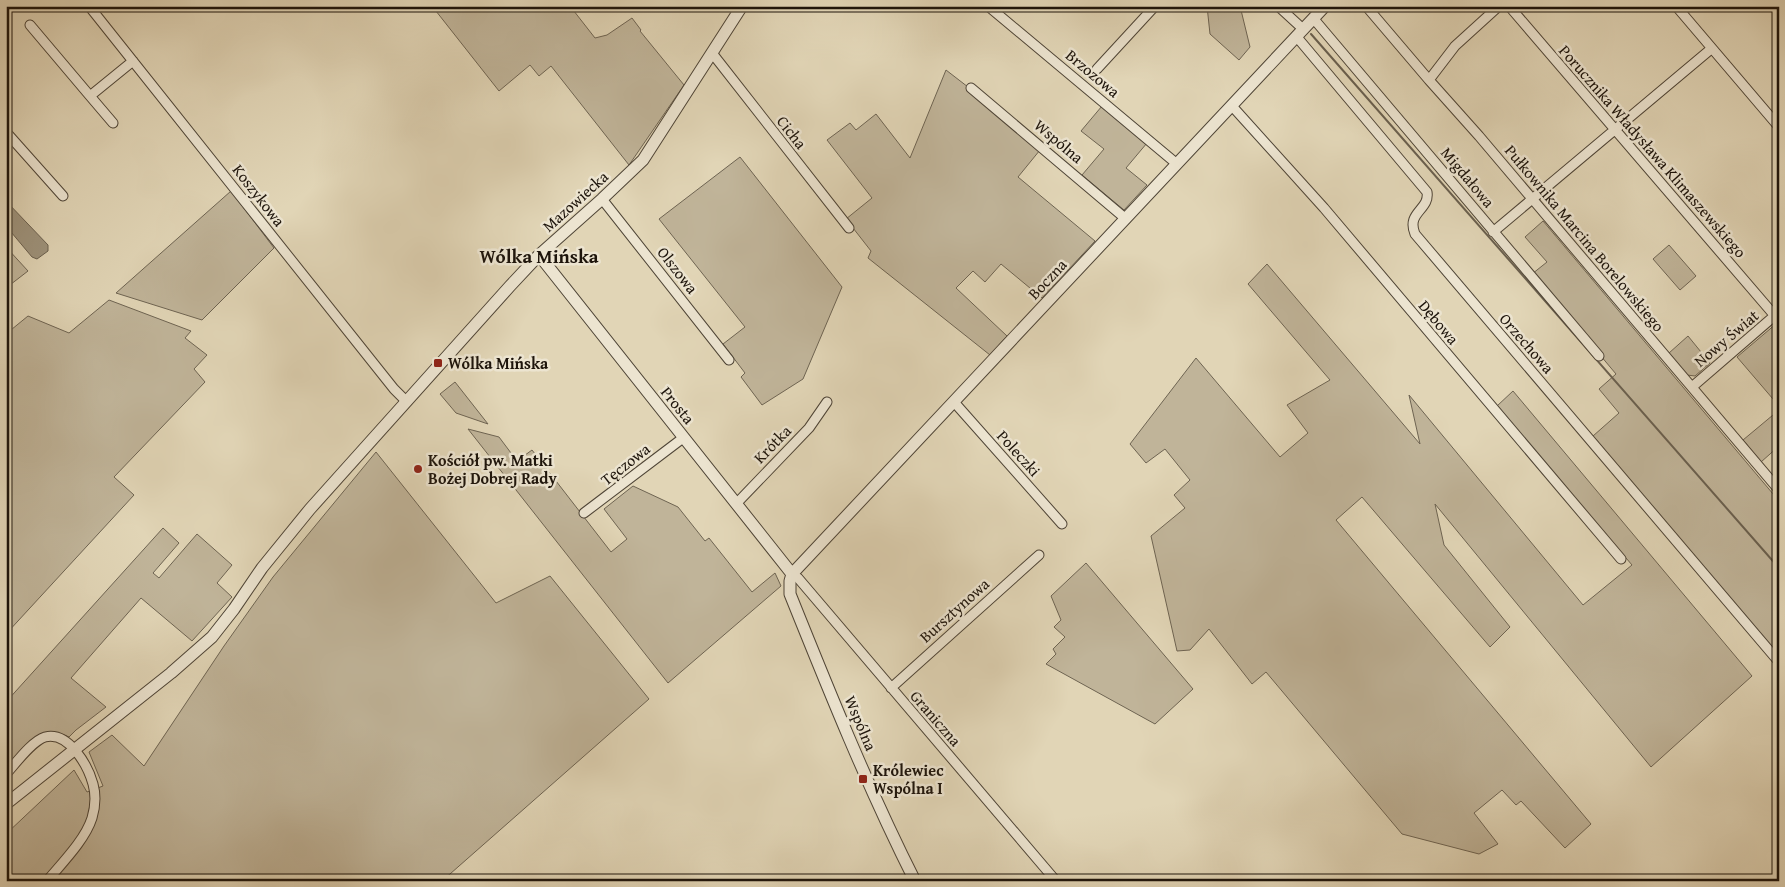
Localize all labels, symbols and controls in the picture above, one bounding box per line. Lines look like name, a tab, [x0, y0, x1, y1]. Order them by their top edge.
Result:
street label: Porucznika Władysława Klimaszewskiego	[1554, 39, 1752, 263]
street label: Brzozowa	[1061, 43, 1126, 103]
street label: Cicha	[771, 110, 813, 154]
street label: Wspólna	[1029, 113, 1089, 169]
street label: Pułkownika Marcina Borelowskiego	[1499, 139, 1671, 337]
street label: Migdałowa	[1435, 141, 1501, 213]
street label: Koszykowa	[227, 159, 291, 232]
street label: Mazowiecka	[537, 165, 614, 237]
street label: Olszowa	[652, 241, 704, 299]
district label: Wólka Mińska	[479, 242, 599, 270]
street label: Boczna	[1022, 253, 1072, 305]
street label: Dębowa	[1413, 294, 1465, 350]
street label: Nowy Świat	[1688, 303, 1764, 372]
street label: Orzechowa	[1494, 307, 1560, 379]
place label: Wólka Mińska	[448, 351, 549, 375]
marker: Wólka Mińska	[432, 357, 444, 369]
street label: Prosta	[655, 381, 701, 429]
street label: Krótka	[748, 419, 797, 469]
street label: Poleczki	[992, 424, 1047, 482]
street label: Tęczowa	[595, 437, 655, 491]
place label: Kościół pw. Matki Bożej Dobrej Rady	[428, 448, 557, 490]
marker: Kościół pw. Matki Bożej Dobrej Rady	[412, 463, 424, 475]
street label: Bursztynowa	[914, 572, 995, 648]
street label: Graniczna	[905, 685, 968, 752]
street label: Wspólna	[839, 692, 884, 755]
place label: Królewiec Wspólna I	[873, 758, 944, 800]
marker: Królewiec Wspólna I	[857, 773, 869, 785]

